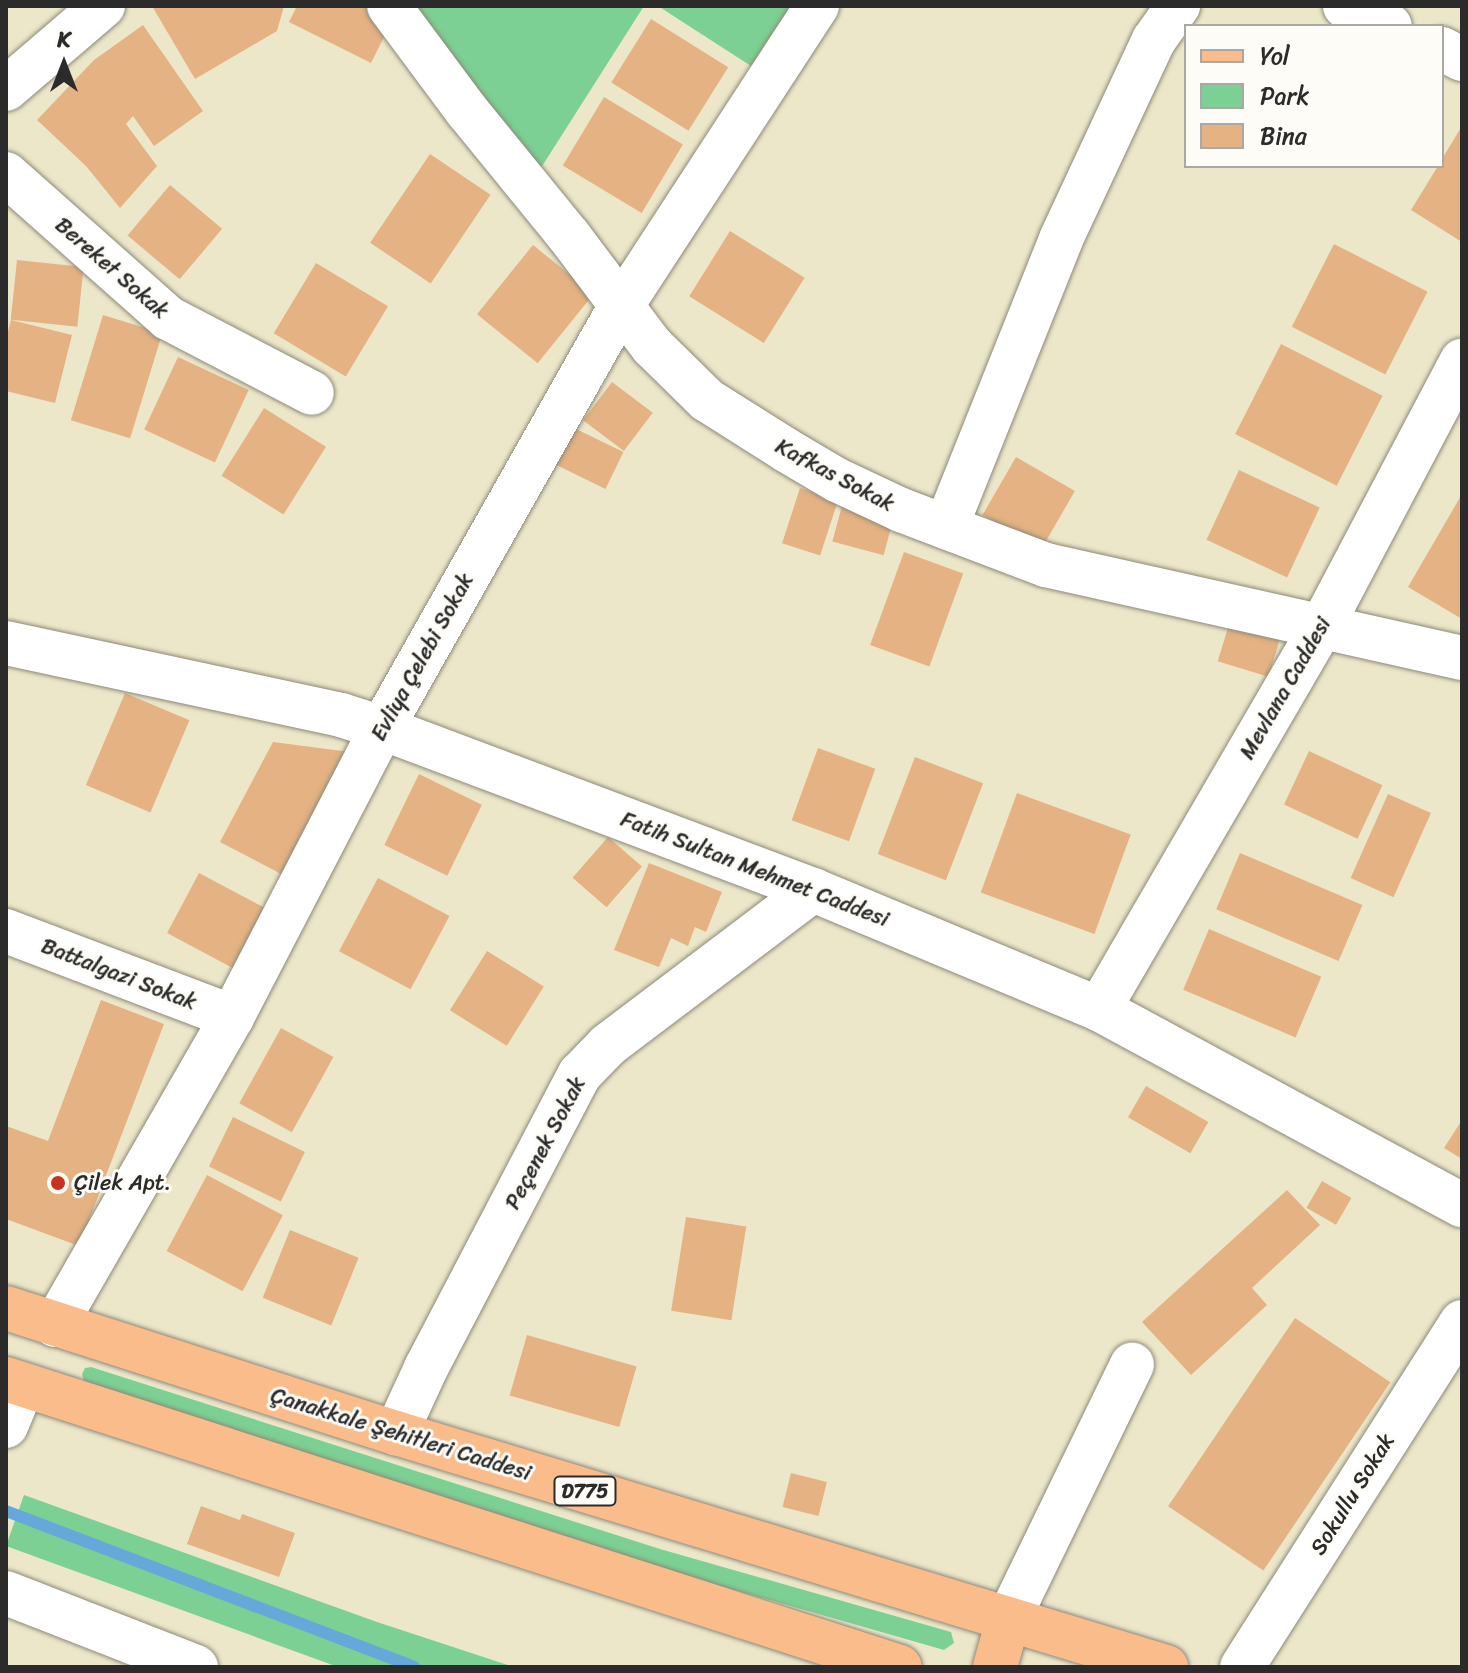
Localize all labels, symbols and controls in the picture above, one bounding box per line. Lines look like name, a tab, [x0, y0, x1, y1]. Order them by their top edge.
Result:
text: K	[57, 20, 71, 59]
north arrow	[24, 24, 104, 104]
legend	[1184, 24, 1444, 168]
text: Yol	[1260, 35, 1290, 77]
text: Park	[1260, 75, 1309, 117]
text: Bina	[1260, 115, 1307, 157]
street label: Bereket Sokak	[50, 212, 174, 324]
street label: Kafkas Sokak	[771, 433, 899, 517]
street label: Evliya Çelebi Sokak	[365, 568, 479, 746]
street label: Mevlana Caddesi	[1234, 612, 1336, 764]
street label: Fatih Sultan Mehmet Caddesi	[618, 806, 892, 932]
street label: Battalgazi Sokak	[38, 932, 200, 1016]
street label: Peçenek Sokak	[499, 1072, 591, 1214]
place label: Çilek Apt.	[74, 1170, 171, 1196]
marker: Çilek Apt.	[49, 1174, 67, 1192]
street label: Çanakkale Şehitleri Caddesi	[268, 1382, 534, 1486]
street label: Sokullu Sokak	[1304, 1429, 1400, 1559]
road number: D775	[553, 1475, 617, 1507]

